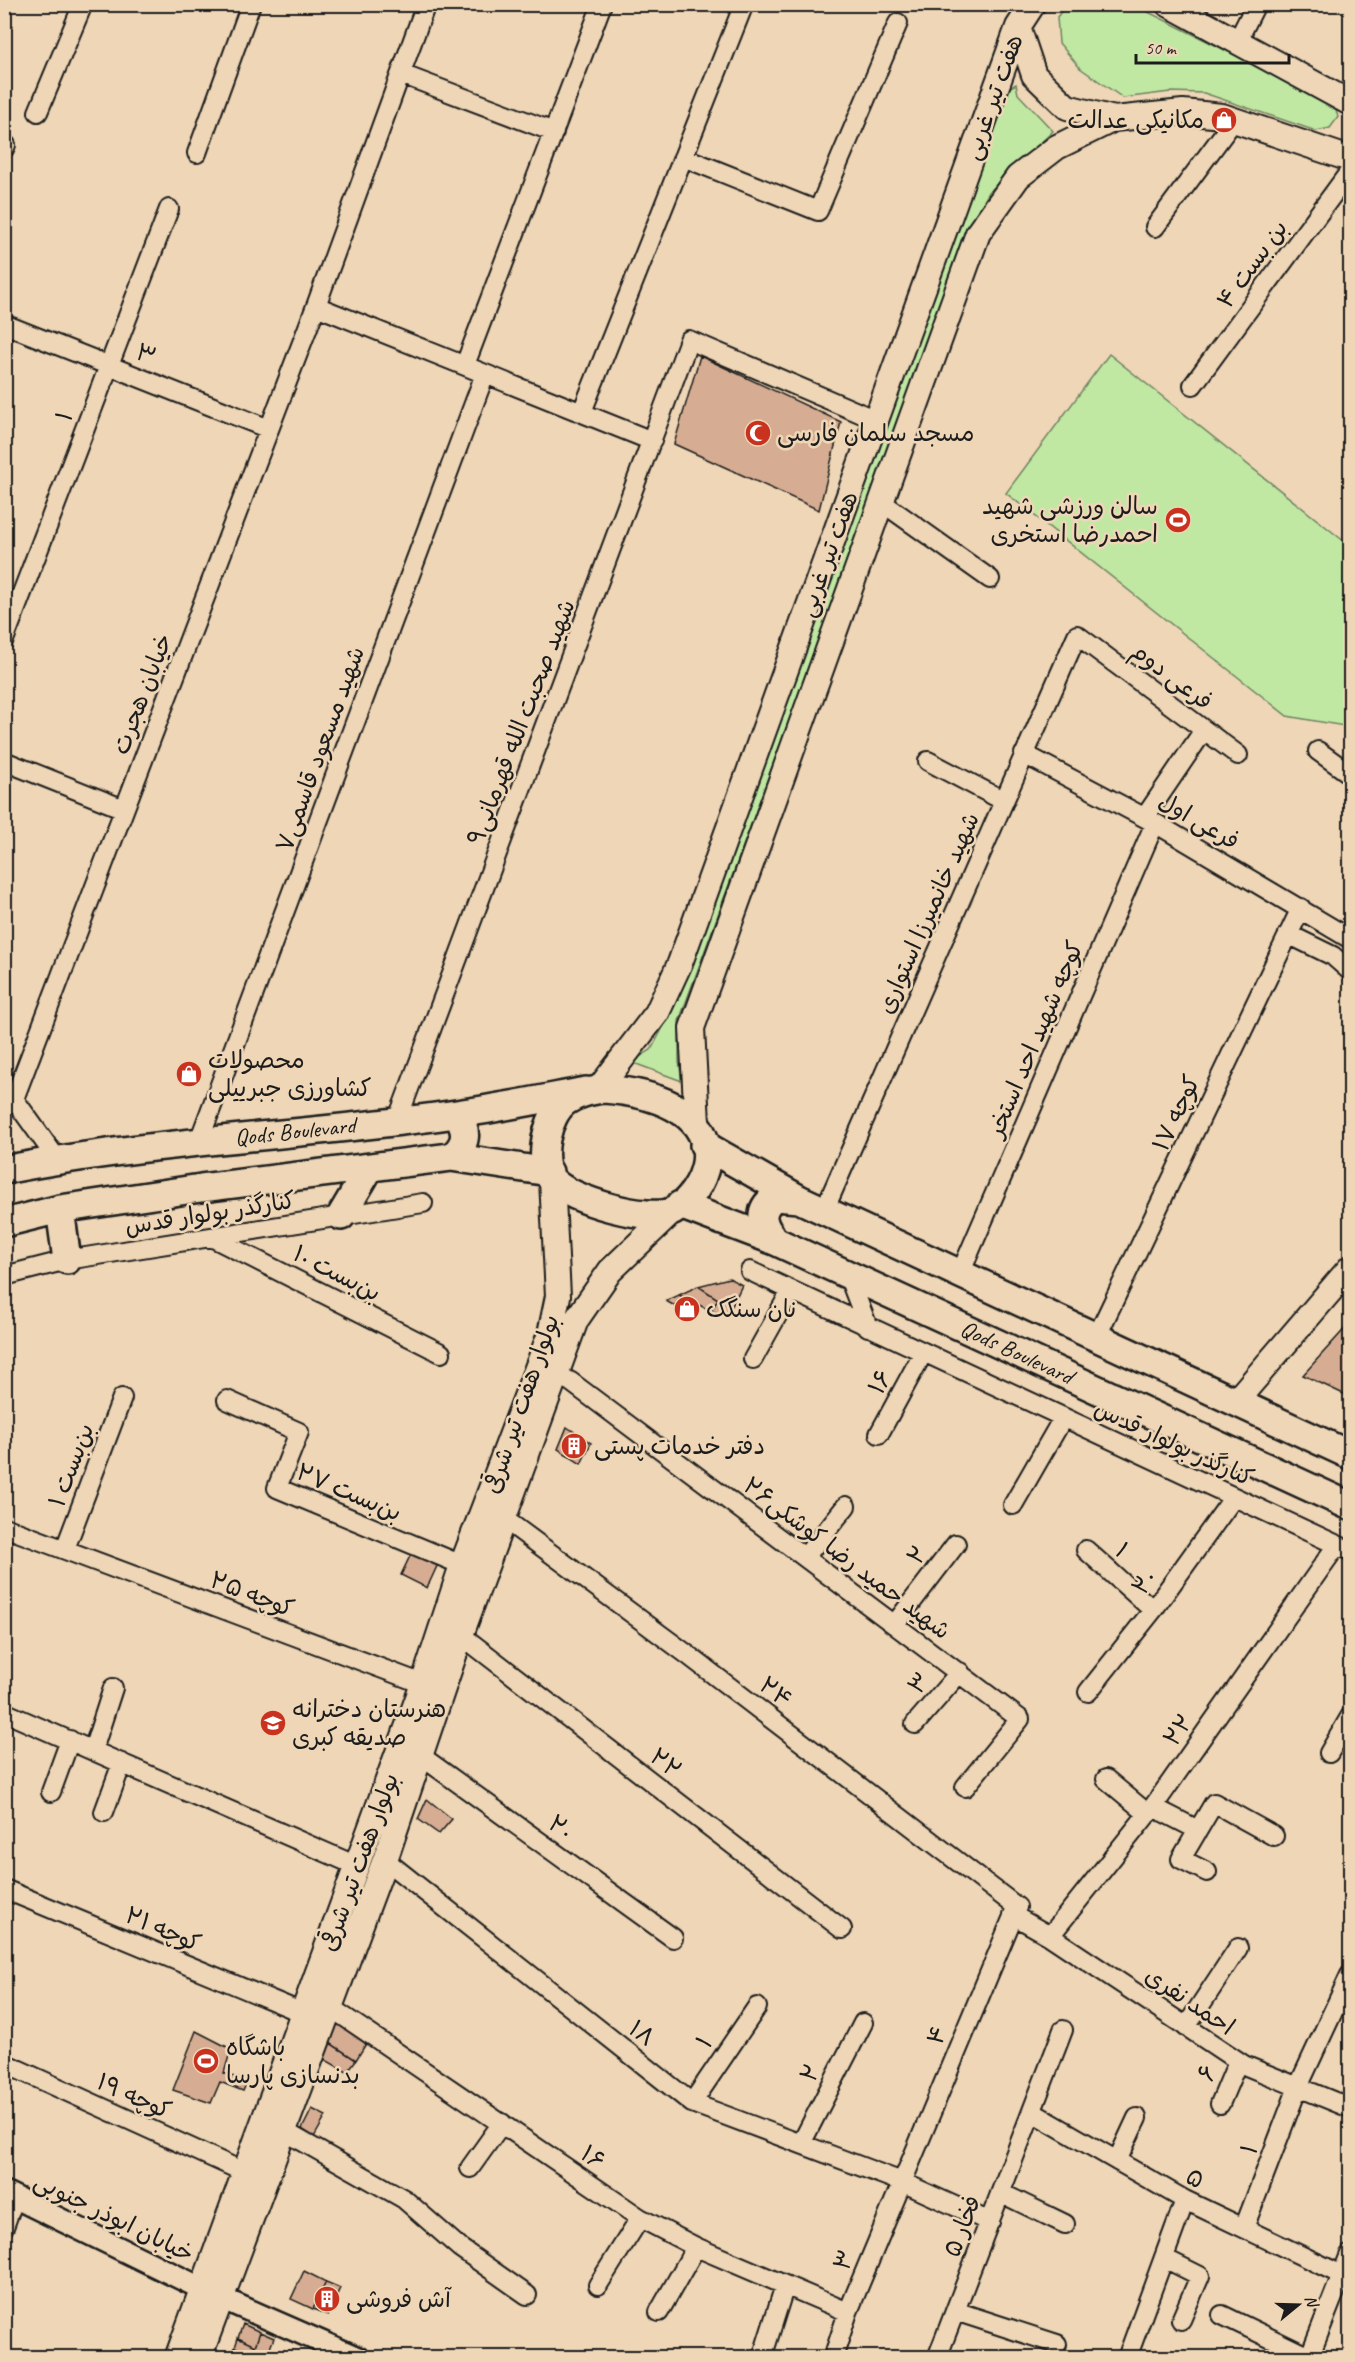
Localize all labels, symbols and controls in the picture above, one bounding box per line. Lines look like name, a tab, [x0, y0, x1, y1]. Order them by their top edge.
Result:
scale bar	[1136, 27, 1289, 65]
street label: هفت تیر غربی	[956, 30, 1030, 164]
text: 50 m	[1145, 37, 1178, 59]
place label: مکانیکی عدالت	[1068, 105, 1204, 135]
shop icon: مکانیکی عدالت	[1209, 105, 1239, 135]
street label: بن بست ۴	[1210, 214, 1294, 314]
street label: ۳	[131, 336, 161, 372]
street label: ۱	[48, 407, 80, 425]
mosque icon: مسجد سلمان فارسی	[743, 418, 773, 448]
place label: مسجد سلمان فارسی	[777, 418, 974, 448]
street label: هفت تیر غربی	[791, 487, 865, 621]
place label: سالن ورزشی شهید احمدرضا استخری	[982, 491, 1158, 549]
sports icon: سالن ورزشی شهید احمدرضا استخری	[1163, 505, 1193, 535]
street label: شهید صحبت الله قهرمانی۹	[460, 595, 582, 849]
street label: خیابان هجرت	[105, 629, 179, 759]
street label: فرعی دوم	[1123, 636, 1219, 720]
street label: شهید مسعود قاسمی۷	[269, 642, 372, 856]
street label: فرعی اول	[1153, 786, 1245, 856]
street label: شهید خانمیرزا استواری	[870, 808, 986, 1018]
street label: کوچه شهید احد استخر	[979, 936, 1090, 1144]
place label: محصولات کشاورزی جبرییلی	[208, 1045, 372, 1103]
shop icon: محصولات کشاورزی جبرییلی	[174, 1059, 204, 1089]
street label: کوچه ۱۷	[1145, 1070, 1207, 1156]
street label: Qods Boulevard	[233, 1109, 360, 1152]
street label: کنارگذر بولوار قدس	[123, 1185, 298, 1242]
street label: بن‌بست ۱۰	[288, 1238, 386, 1308]
shop icon: نان سنگک	[672, 1294, 702, 1324]
place label: نان سنگک	[706, 1294, 796, 1324]
street label: بولوار هفت تیر شرقی	[476, 1310, 567, 1498]
street label: Qods Boulevard	[956, 1313, 1081, 1393]
street label: ۱۶	[861, 1365, 899, 1399]
street label: کنارگذر بولوار قدس	[1089, 1393, 1258, 1494]
street label: بن‌بست ۱	[41, 1419, 101, 1511]
building icon: دفتر خدمات پستی	[559, 1431, 589, 1461]
place label: دفتر خدمات پستی	[594, 1431, 765, 1461]
street label: بن‌بست ۲۷	[292, 1456, 406, 1528]
street label: شهید حمید رضا کوشکی۲۶	[737, 1470, 957, 1646]
street label: ۱	[1109, 1536, 1135, 1564]
street label: ۲	[900, 1539, 934, 1571]
street label: ۲۰	[1125, 1563, 1163, 1601]
street label: کوچه ۲۵	[206, 1564, 298, 1624]
street label: ۳	[901, 1666, 937, 1700]
street label: ۲۴	[753, 1670, 799, 1714]
place label: هنرستان دخترانه صدیقه کبری	[292, 1694, 446, 1752]
school or university icon: هنرستان دخترانه صدیقه کبری	[258, 1708, 288, 1738]
street label: ۲۲	[1156, 1708, 1200, 1752]
street label: ۲۲	[644, 1741, 688, 1785]
street label: بولوار هفت تیر شرقی	[313, 1769, 406, 1956]
street label: ۲۰	[542, 1808, 580, 1846]
street label: کوچه ۲۱	[120, 1900, 206, 1958]
street label: احمد نفری	[1139, 1960, 1241, 2042]
street label: ۱۸	[623, 2013, 661, 2053]
street label: ۴	[920, 2021, 954, 2049]
street label: ۱	[689, 2030, 719, 2054]
place label: باشگاه بدنسازی پارسا	[226, 2032, 360, 2090]
sports icon: باشگاه بدنسازی پارسا	[191, 2046, 221, 2076]
street label: ۲	[793, 2059, 827, 2087]
street label: ۶	[1190, 2060, 1224, 2086]
street label: کوچه ۱۹	[92, 2066, 176, 2126]
street label: ۱۶	[575, 2138, 611, 2176]
street label: ۱	[1233, 2140, 1265, 2158]
street label: ۵	[1181, 2161, 1209, 2195]
street label: خیابان ابوذر جنوبی	[29, 2165, 199, 2270]
street label: فخار ۵	[937, 2191, 987, 2261]
street label: ۳	[826, 2245, 862, 2275]
north arrow	[1268, 2275, 1328, 2335]
building icon: آش فروشی	[312, 2284, 342, 2314]
place label: آش فروشی	[346, 2284, 452, 2314]
text: N	[1300, 2293, 1323, 2311]

